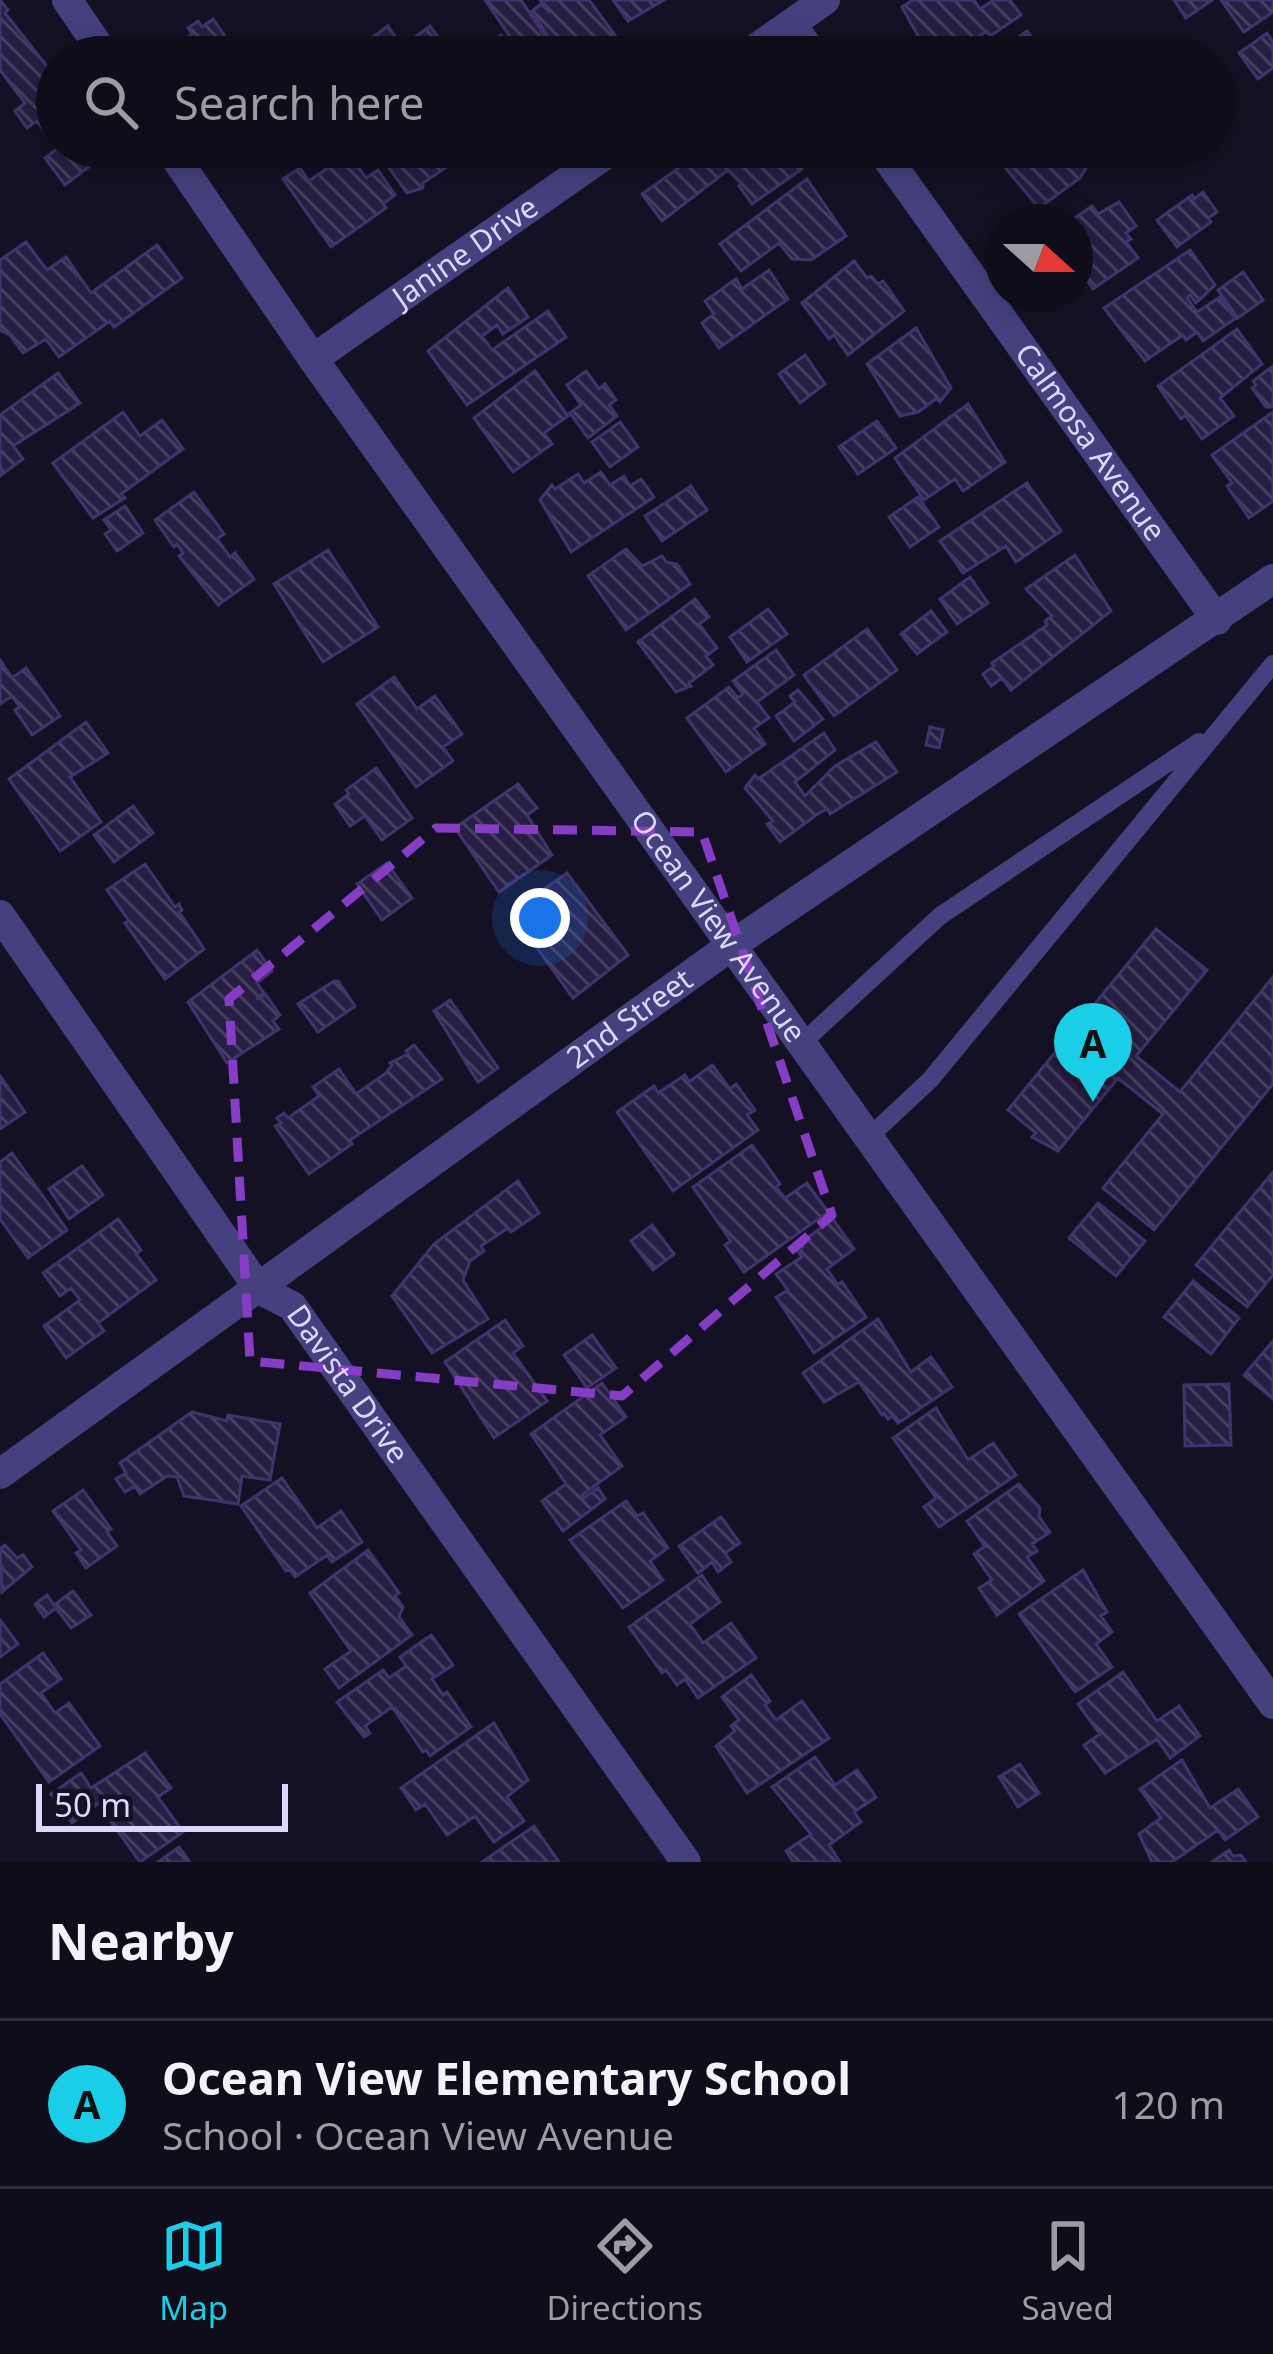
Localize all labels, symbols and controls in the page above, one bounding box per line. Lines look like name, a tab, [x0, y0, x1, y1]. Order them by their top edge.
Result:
search box	[36, 36, 1237, 168]
icon: search	[78, 69, 144, 135]
text: Search here	[174, 72, 424, 133]
street label: Janine Drive	[381, 186, 545, 318]
north arrow	[985, 204, 1093, 312]
street label: Calmosa Avenue	[1007, 334, 1176, 549]
street label: Ocean View Avenue	[622, 801, 816, 1050]
your location	[510, 888, 570, 948]
street label: 2nd Street	[558, 958, 700, 1077]
pin: A	[1054, 1003, 1132, 1102]
street label: Davista Drive	[278, 1296, 419, 1471]
scale bar	[36, 1778, 288, 1831]
text: 50 m	[54, 1782, 131, 1827]
text: Nearby	[48, 1905, 234, 1975]
text: Ocean View Elementary School	[162, 2047, 851, 2108]
text: A	[74, 2077, 101, 2130]
text: 120 m	[1111, 2077, 1225, 2130]
text: School · Ocean View Avenue	[162, 2108, 674, 2161]
tab: Map	[159, 2213, 228, 2330]
tab: Directions	[546, 2213, 703, 2330]
tab: Saved	[1021, 2213, 1114, 2330]

